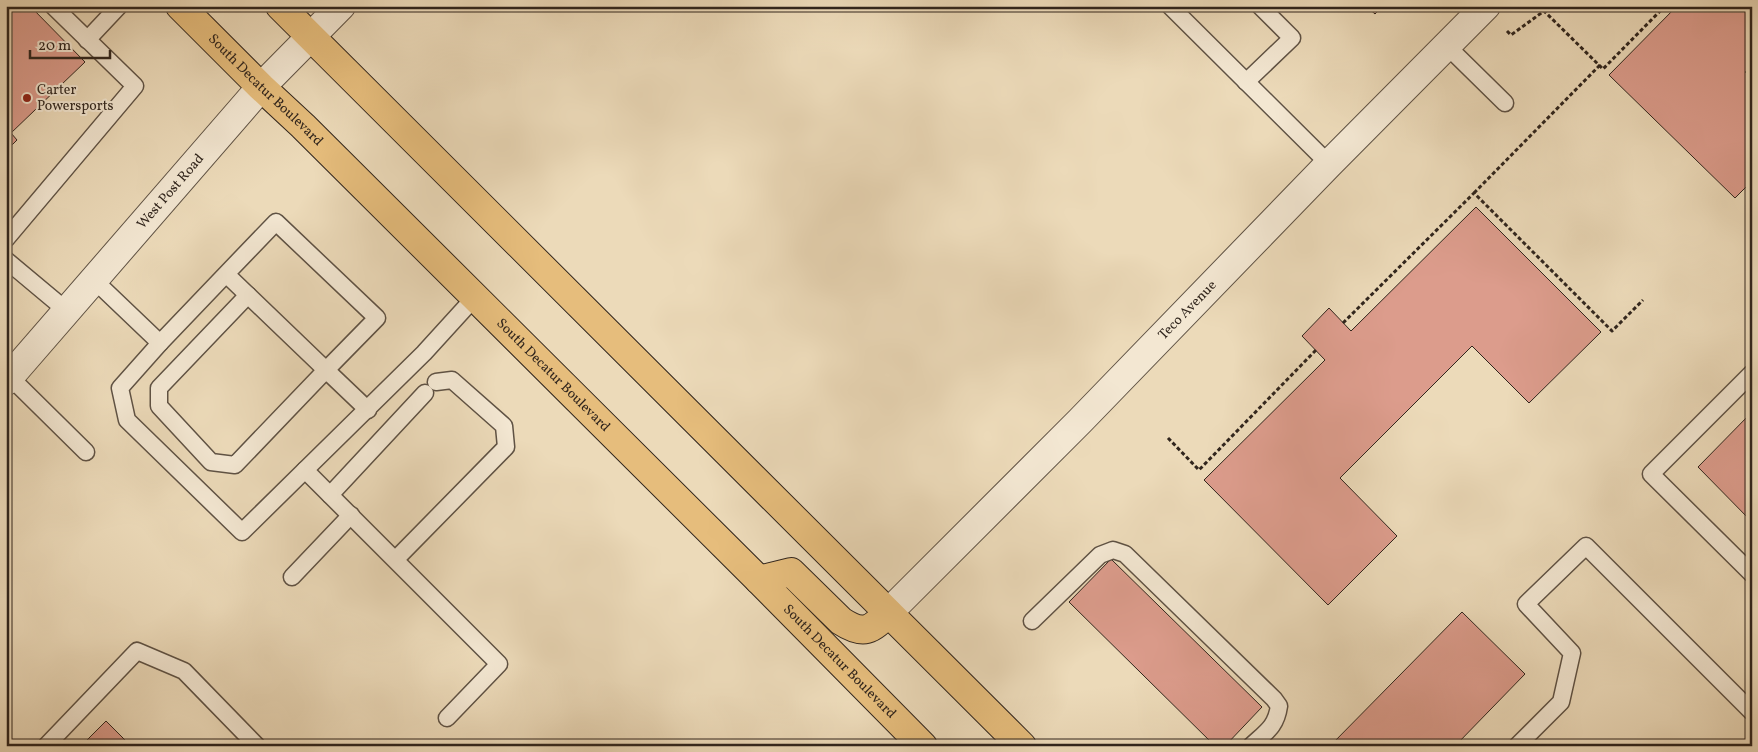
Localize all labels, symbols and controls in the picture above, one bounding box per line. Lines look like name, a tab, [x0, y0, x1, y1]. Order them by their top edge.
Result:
scale bar	[30, 28, 110, 60]
street label: South Decatur Boulevard	[204, 30, 327, 150]
text: 20 m	[38, 36, 71, 57]
place label: Carter Powersports	[37, 81, 114, 116]
marker: Carter Powersports	[21, 92, 33, 104]
street label: West Post Road	[132, 150, 208, 233]
street label: Teco Avenue	[1154, 276, 1221, 344]
street label: South Decatur Boulevard	[492, 314, 614, 436]
street label: South Decatur Boulevard	[779, 600, 900, 723]

